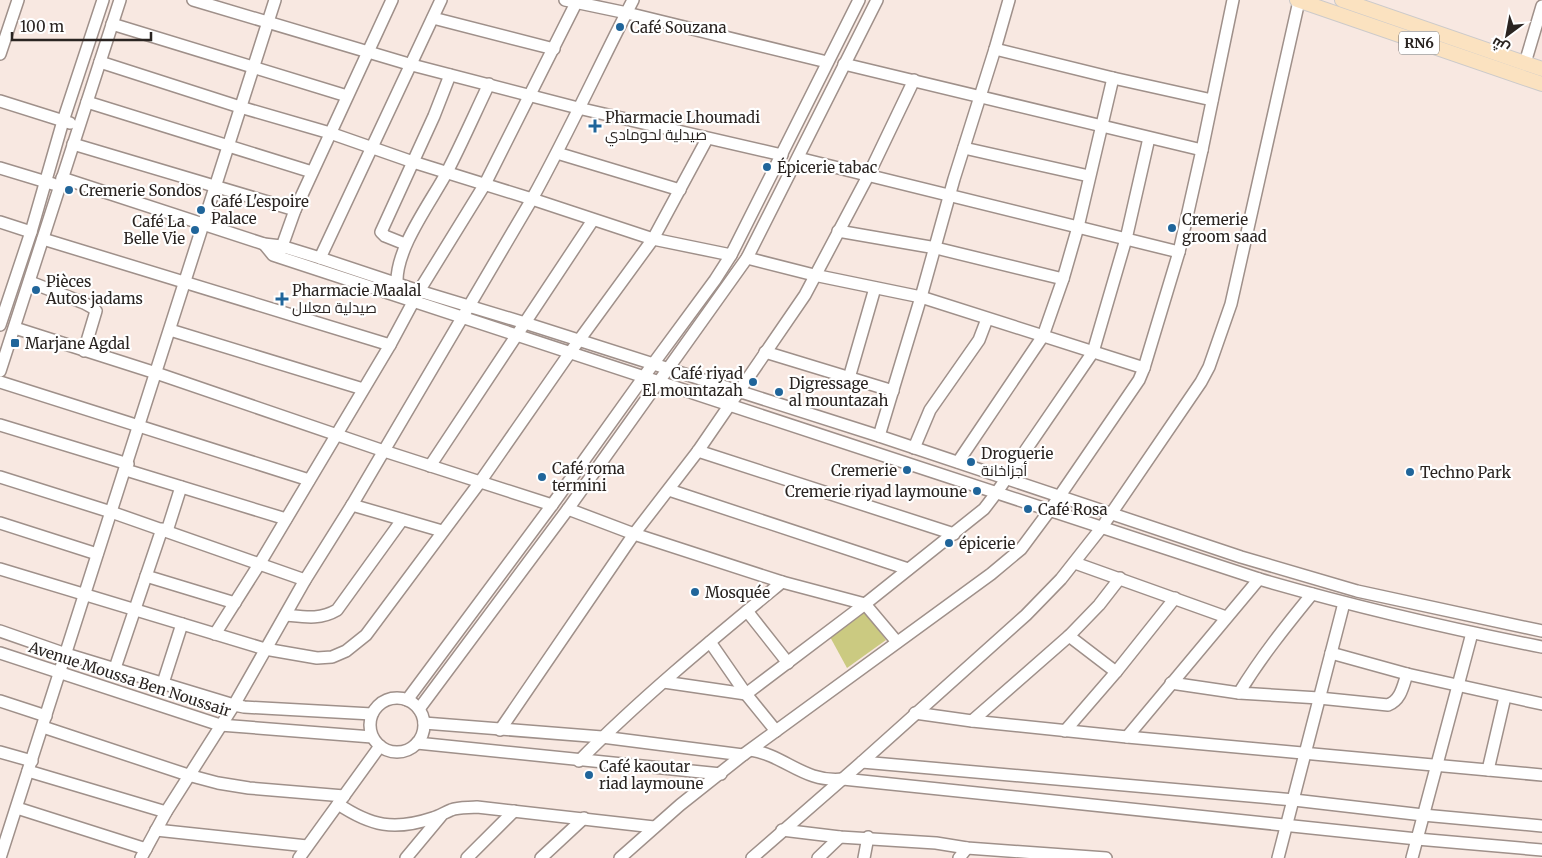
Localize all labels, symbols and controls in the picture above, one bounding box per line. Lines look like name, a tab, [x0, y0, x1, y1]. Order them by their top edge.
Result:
scale bar	[12, 10, 151, 42]
north arrow	[1482, 10, 1532, 60]
text: 100 m	[20, 17, 64, 36]
place label: Café Souzana	[630, 18, 727, 37]
marker: Café Souzana	[614, 21, 626, 33]
road number: RN6	[1399, 32, 1439, 54]
text: ش	[1488, 34, 1512, 58]
place label: Pharmacie Lhoumadi صيدلية لحومادي	[605, 108, 760, 147]
marker: Pharmacie Lhoumadi صيدلية لحومادي	[589, 120, 601, 132]
place label: Épicerie tabac	[777, 157, 878, 177]
marker: Épicerie tabac	[761, 161, 773, 173]
place label: Cremerie Sondos	[79, 181, 202, 200]
marker: Cremerie Sondos	[63, 184, 75, 196]
place label: Café L'espoire Palace	[211, 192, 309, 228]
marker: Café L'espoire Palace	[195, 204, 207, 216]
place label: Cremerie groom saad	[1182, 210, 1267, 246]
place label: Café La Belle Vie	[124, 212, 185, 248]
marker: Cremerie groom saad	[1166, 222, 1178, 234]
marker: Café La Belle Vie	[189, 224, 201, 236]
place label: Pièces Autos jadams	[45, 272, 143, 308]
place label: Pharmacie Maalal صيدلية معلال	[292, 281, 422, 317]
marker: Pièces Autos jadams	[30, 284, 42, 296]
marker: Pharmacie Maalal صيدلية معلال	[276, 293, 288, 305]
place label: Marjane Agdal	[25, 334, 130, 353]
marker: Marjane Agdal	[9, 337, 21, 349]
place label: Café riyad El mountazah	[642, 364, 743, 400]
place label: Digressage al mountazah	[789, 374, 888, 410]
marker: Café riyad El mountazah	[747, 376, 759, 388]
marker: Digressage al mountazah	[773, 386, 785, 398]
place label: Droguerie أجزاخانة	[981, 444, 1053, 480]
marker: Droguerie أجزاخانة	[965, 456, 977, 468]
place label: Café roma termini	[552, 459, 625, 495]
place label: Cremerie	[831, 461, 897, 480]
place label: Techno Park	[1420, 463, 1511, 482]
marker: Cremerie	[901, 464, 913, 476]
marker: Techno Park	[1404, 466, 1416, 478]
marker: Café roma termini	[536, 471, 548, 483]
place label: Cremerie riyad laymoune	[785, 482, 967, 501]
marker: Cremerie riyad laymoune	[971, 485, 983, 497]
place label: Café Rosa	[1038, 500, 1108, 519]
marker: Café Rosa	[1022, 503, 1034, 515]
place label: épicerie	[959, 534, 1016, 553]
marker: épicerie	[943, 537, 955, 549]
place label: Mosquée	[705, 583, 770, 602]
marker: Mosquée	[689, 586, 701, 598]
street label: Avenue Moussa Ben Noussair	[25, 637, 234, 721]
place label: Café kaoutar riad laymoune	[599, 757, 703, 793]
marker: Café kaoutar riad laymoune	[583, 769, 595, 781]

